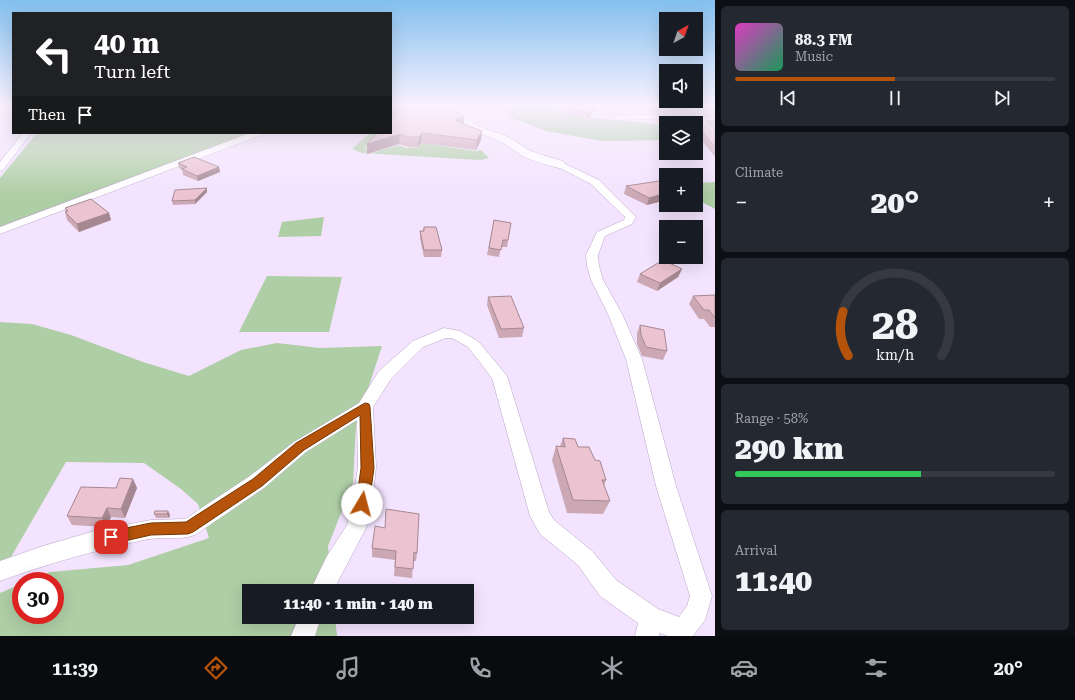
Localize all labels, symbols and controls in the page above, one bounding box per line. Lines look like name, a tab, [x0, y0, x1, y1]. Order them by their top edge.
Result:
north arrow	[659, 12, 703, 56]
map controls	[659, 12, 703, 264]
text: 40 m	[94, 27, 159, 60]
icon: left	[28, 28, 80, 80]
text: 88.3 FM	[795, 31, 852, 49]
text: Music	[795, 49, 833, 64]
text: Turn left	[94, 61, 170, 82]
button: sound	[659, 64, 703, 108]
icon: previous	[777, 87, 799, 109]
icon: pause	[884, 87, 906, 109]
icon: next	[991, 87, 1013, 109]
icon: arrive	[74, 104, 96, 126]
text: Then	[28, 106, 66, 124]
button: layers	[659, 116, 703, 160]
text: Climate	[735, 165, 783, 180]
button: +	[659, 168, 703, 212]
text: 20°	[871, 185, 919, 220]
text: −	[735, 190, 747, 215]
text: +	[1043, 190, 1055, 215]
button: −	[659, 220, 703, 264]
text: 28	[872, 300, 918, 349]
text: km/h	[876, 347, 914, 363]
text: Range · 58%	[735, 411, 808, 426]
text: 290 km	[735, 431, 844, 466]
position arrow	[341, 483, 383, 525]
pin	[94, 520, 128, 554]
icon: arrive	[100, 526, 122, 548]
text: Arrival	[735, 543, 777, 558]
text: 11:40	[735, 563, 812, 598]
speed limit sign: 30	[12, 572, 64, 624]
text: 11:40 · 1 min · 140 m	[283, 595, 433, 613]
icon: directions	[202, 654, 230, 682]
icon: music	[334, 654, 362, 682]
icon: phone	[466, 654, 494, 682]
icon: climate	[598, 654, 626, 682]
icon: car	[730, 654, 758, 682]
icon: filters	[862, 654, 890, 682]
text: 11:39	[52, 658, 98, 679]
text: 20°	[994, 658, 1023, 679]

